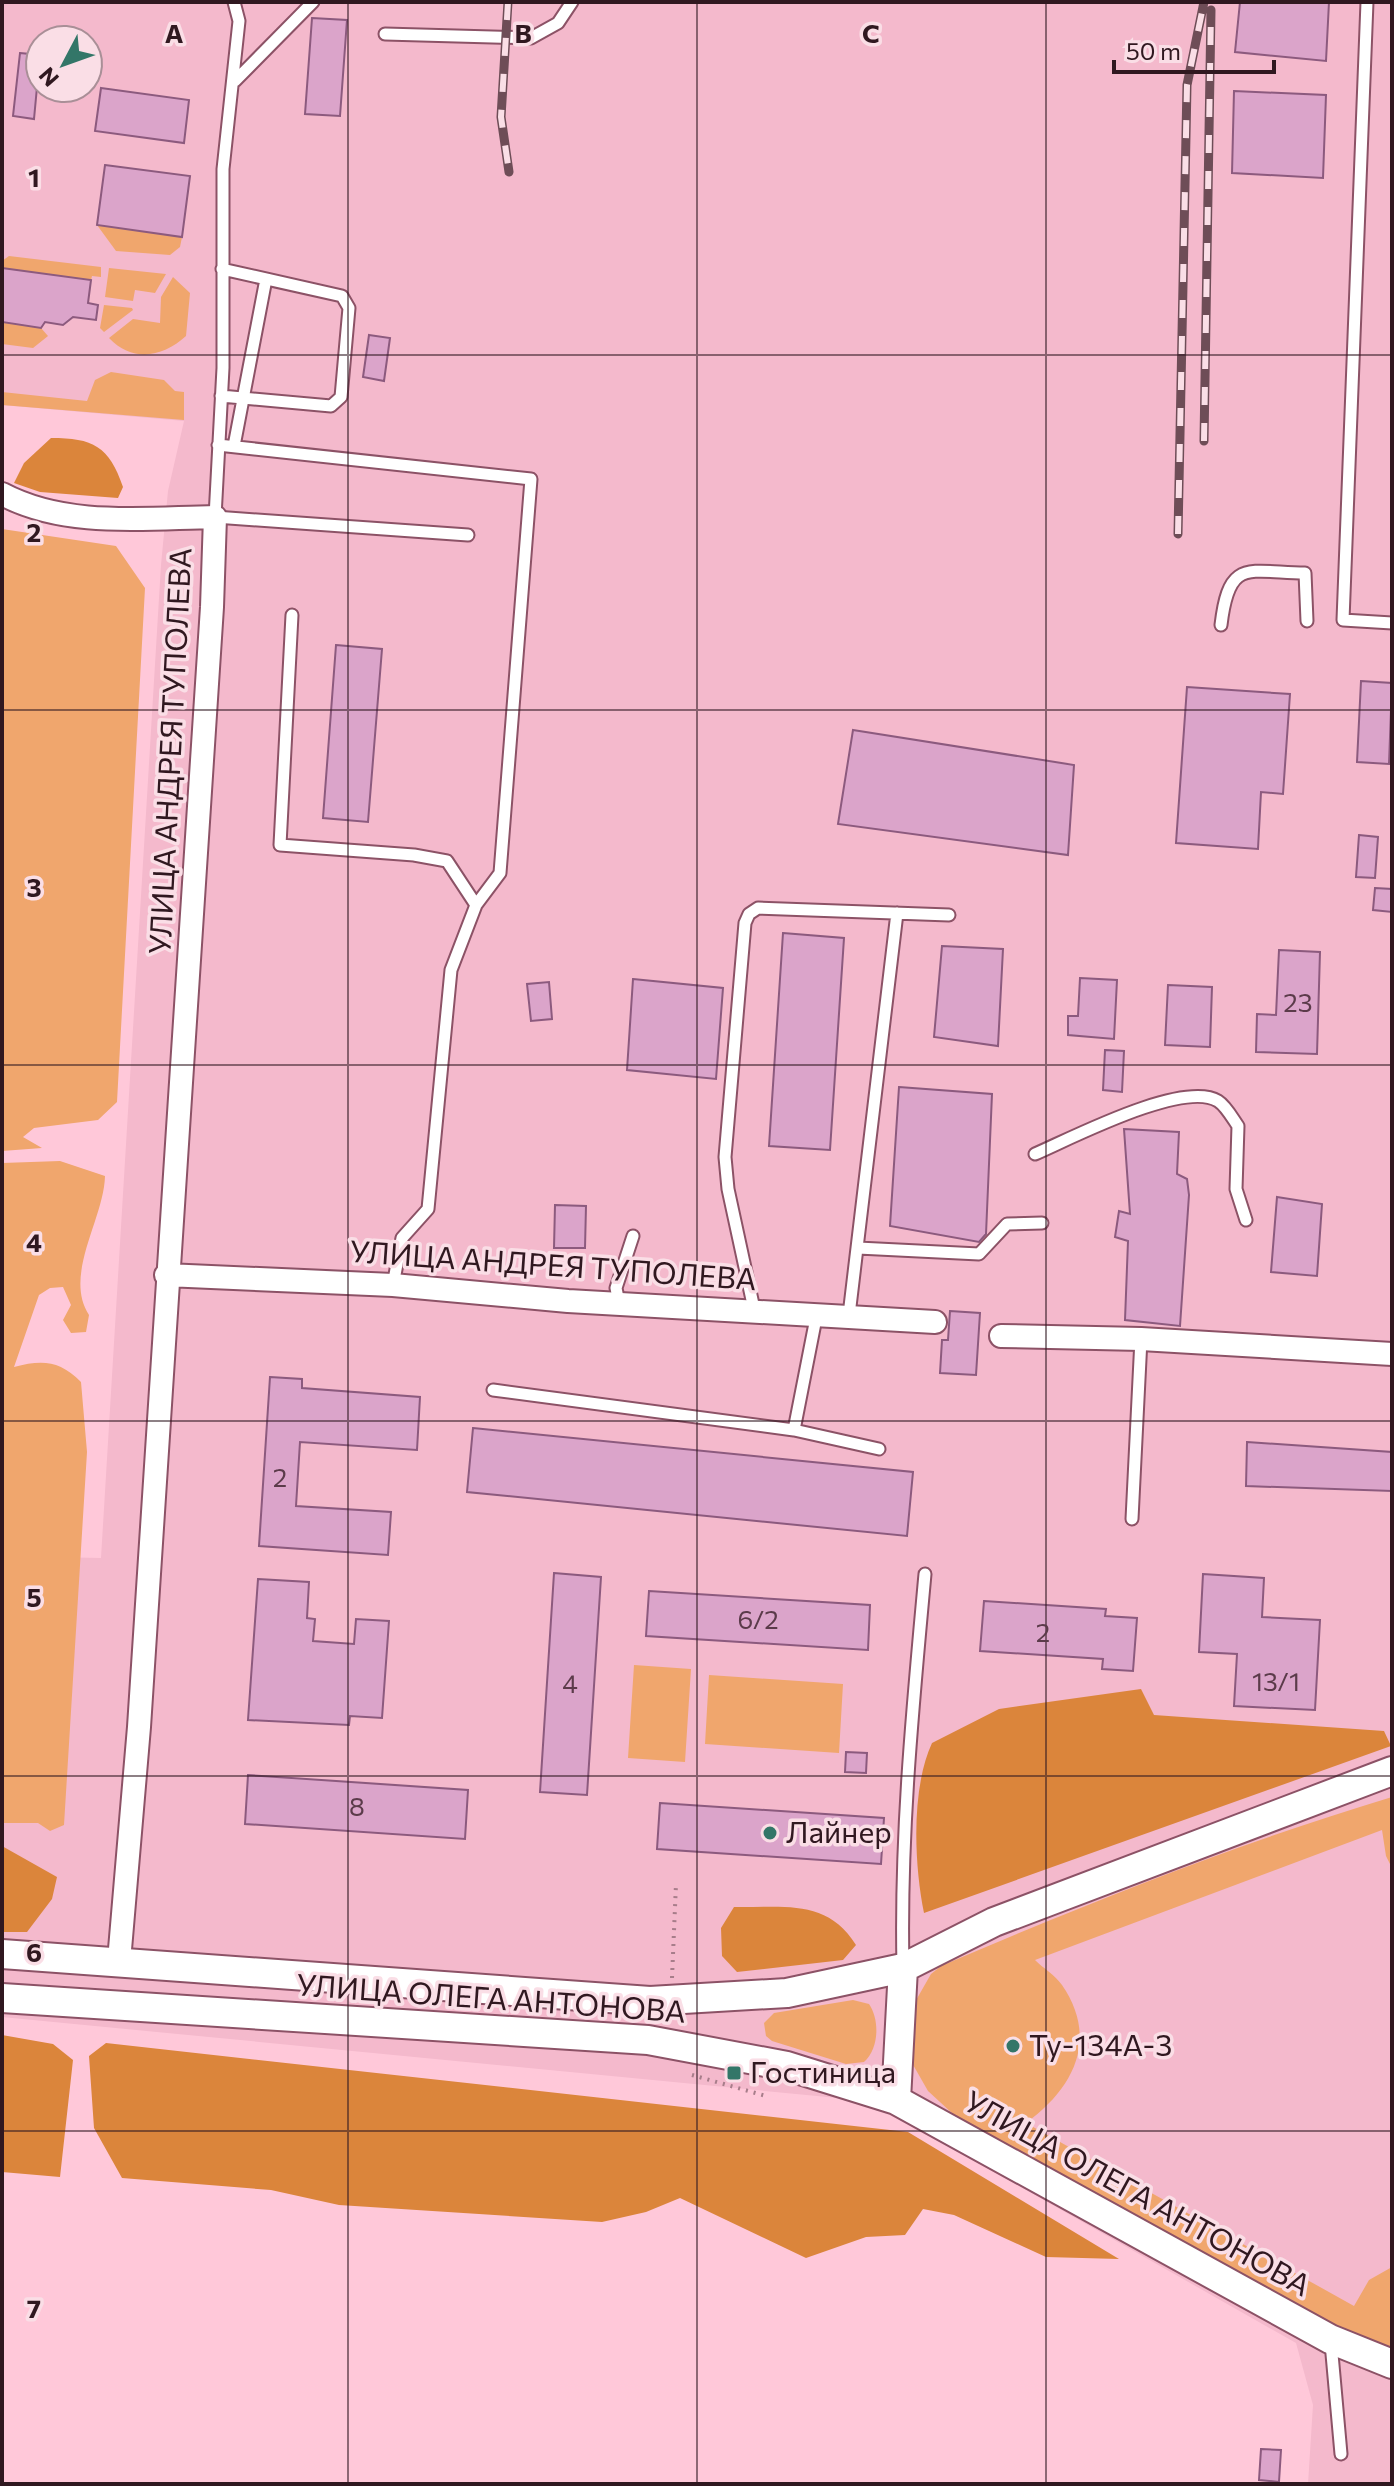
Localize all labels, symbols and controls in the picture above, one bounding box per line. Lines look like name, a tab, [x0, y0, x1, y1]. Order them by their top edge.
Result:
text: A	[165, 17, 184, 48]
text: B	[514, 17, 532, 48]
text: C	[862, 17, 880, 48]
north arrow	[24, 24, 104, 104]
scale bar	[1114, 24, 1274, 74]
text: 50 m	[1126, 36, 1181, 65]
text: N	[33, 62, 64, 93]
text: 1	[28, 161, 40, 192]
text: 2	[27, 516, 41, 547]
street label: УЛИЦА АНДРЕЯ ТУПОЛЕВА	[139, 546, 198, 955]
text: 3	[26, 871, 42, 902]
house number: 23	[1283, 986, 1313, 1017]
text: 4	[26, 1226, 42, 1257]
street label: УЛИЦА АНДРЕЯ ТУПОЛЕВА	[349, 1231, 758, 1296]
house number: 2	[273, 1461, 287, 1492]
text: 5	[26, 1581, 42, 1612]
house number: 6/2	[737, 1603, 779, 1634]
house number: 2	[1036, 1616, 1050, 1647]
house number: 13/1	[1252, 1665, 1300, 1696]
house number: 4	[562, 1667, 578, 1698]
house number: 8	[349, 1790, 365, 1821]
place label: Лайнер	[786, 1812, 892, 1849]
marker: Лайнер	[761, 1824, 779, 1842]
text: 6	[26, 1936, 42, 1967]
street label: УЛИЦА ОЛЕГА АНТОНОВА	[295, 1964, 687, 2029]
place label: Ту-134А-3	[1029, 2025, 1172, 2062]
marker: Ту-134А-3	[1004, 2037, 1022, 2055]
place label: Гостиница	[750, 2052, 896, 2089]
marker: Гостиница	[725, 2064, 743, 2082]
street label: УЛИЦА ОЛЕГА АНТОНОВА	[959, 2081, 1318, 2303]
text: 7	[27, 2292, 41, 2323]

